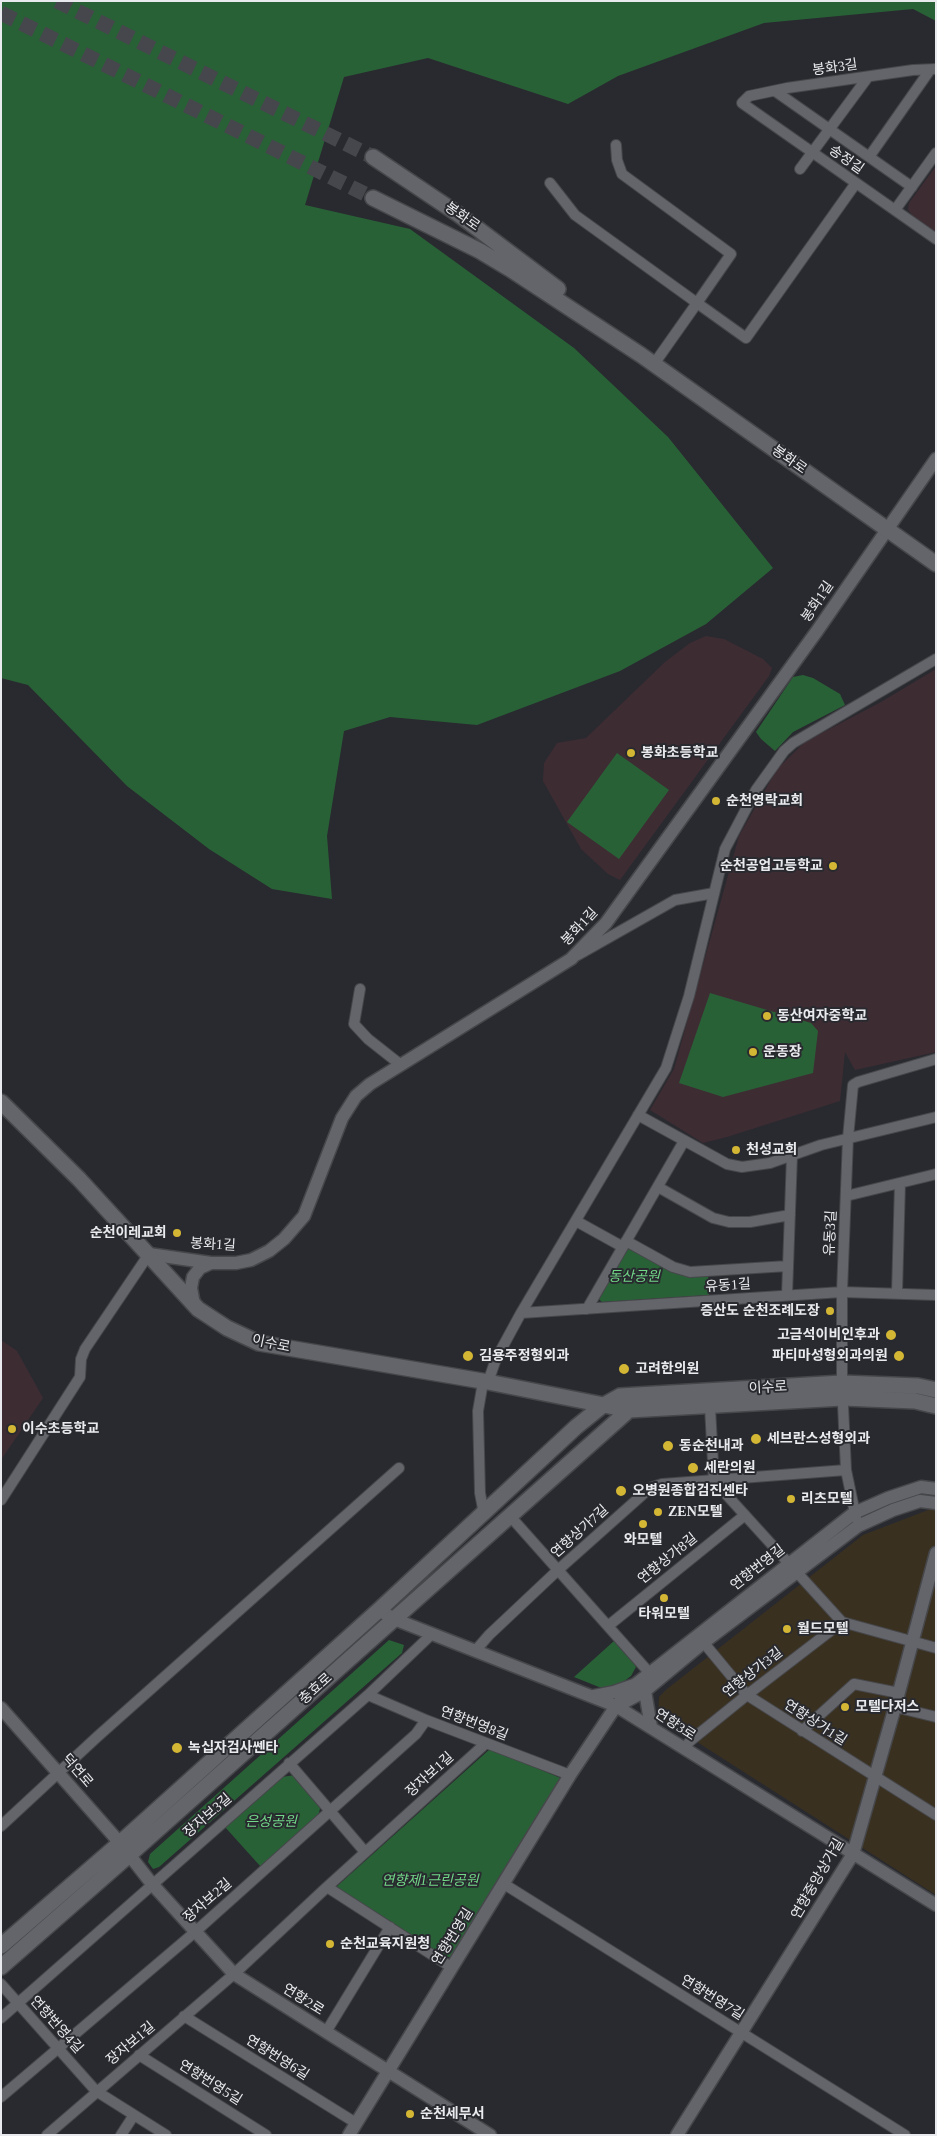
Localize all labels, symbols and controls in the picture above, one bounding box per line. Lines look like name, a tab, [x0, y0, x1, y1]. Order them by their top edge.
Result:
street label: 봉화3길	[811, 57, 859, 79]
street label: 송정길	[825, 142, 867, 178]
street label: 봉화로	[441, 199, 483, 235]
street label: 봉화로	[768, 442, 810, 478]
street label: 봉화1길	[798, 578, 838, 626]
place label: 봉화초등학교	[641, 745, 718, 761]
marker: 봉화초등학교	[625, 747, 637, 759]
place label: 순천영락교회	[726, 793, 803, 809]
marker: 순천영락교회	[710, 795, 722, 807]
place label: 순천공업고등학교	[720, 858, 823, 874]
marker: 순천공업고등학교	[827, 860, 839, 872]
street label: 봉화1길	[558, 905, 602, 949]
place label: 동산여자중학교	[777, 1008, 867, 1024]
marker: 동산여자중학교	[761, 1010, 773, 1022]
place label: 운동장	[763, 1044, 802, 1060]
marker: 운동장	[747, 1046, 759, 1058]
place label: 천성교회	[746, 1142, 798, 1158]
marker: 천성교회	[730, 1144, 742, 1156]
street label: 유동3길	[821, 1210, 841, 1256]
place label: 순천이레교회	[90, 1225, 167, 1241]
marker: 순천이레교회	[171, 1227, 183, 1239]
street label: 봉화1길	[190, 1235, 236, 1255]
park label: 동산공원	[608, 1269, 660, 1285]
street label: 유동1길	[705, 1276, 751, 1296]
place label: 증산도 순천조례도장	[701, 1303, 820, 1319]
marker: 증산도 순천조례도장	[824, 1305, 836, 1317]
place label: 고금석이비인후과	[777, 1327, 880, 1343]
marker: 고금석이비인후과	[884, 1328, 898, 1342]
street label: 이수로	[250, 1332, 292, 1356]
place label: 김용주정형외과	[479, 1348, 569, 1364]
place label: 파티마성형외과의원	[772, 1348, 888, 1364]
marker: 김용주정형외과	[461, 1349, 475, 1363]
marker: 파티마성형외과의원	[892, 1349, 906, 1363]
place label: 고려한의원	[635, 1361, 699, 1377]
marker: 고려한의원	[617, 1362, 631, 1376]
street label: 이수로	[748, 1379, 788, 1397]
place label: 이수초등학교	[22, 1421, 99, 1437]
marker: 이수초등학교	[6, 1423, 18, 1435]
place label: 세브란스성형외과	[767, 1431, 870, 1447]
marker: 세브란스성형외과	[749, 1432, 763, 1446]
place label: 동순천내과	[679, 1438, 743, 1454]
marker: 동순천내과	[661, 1439, 675, 1453]
place label: 세란의원	[704, 1460, 756, 1476]
marker: 세란의원	[686, 1461, 700, 1475]
place label: 오병원종합검진센타	[632, 1483, 748, 1499]
marker: 오병원종합검진센타	[614, 1484, 628, 1498]
place label: 리츠모텔	[801, 1491, 853, 1507]
marker: 리츠모텔	[785, 1493, 797, 1505]
street label: 연향상가7길	[548, 1502, 612, 1562]
place label: ZEN모텔	[668, 1504, 723, 1520]
marker: ZEN모텔	[652, 1506, 664, 1518]
marker: 와모텔	[637, 1518, 649, 1530]
street label: 연향상가8길	[635, 1530, 701, 1588]
place label: 와모텔	[624, 1532, 662, 1548]
street label: 연향번영길	[727, 1542, 789, 1594]
marker: 타워모텔	[658, 1592, 670, 1604]
place label: 타워모텔	[638, 1606, 690, 1622]
place label: 월드모텔	[797, 1621, 849, 1637]
marker: 월드모텔	[781, 1623, 793, 1635]
street label: 연향상가3길	[720, 1644, 786, 1702]
street label: 충효로	[296, 1670, 336, 1708]
street label: 연향상가1길	[780, 1697, 850, 1749]
place label: 모텔다저스	[855, 1699, 919, 1715]
marker: 모텔다저스	[839, 1701, 851, 1713]
street label: 연향번영8길	[438, 1703, 510, 1745]
street label: 연향3로	[651, 1706, 699, 1744]
place label: 녹십자검사쎈타	[188, 1740, 278, 1756]
marker: 녹십자검사쎈타	[170, 1741, 184, 1755]
street label: 장자보1길	[403, 1749, 457, 1801]
street label: 덕연로	[58, 1751, 96, 1791]
street label: 장자보3길	[180, 1790, 236, 1842]
park label: 은성공원	[245, 1814, 297, 1830]
street label: 연향중앙상가길	[788, 1836, 848, 1922]
park label: 연향제1근린공원	[381, 1873, 479, 1889]
street label: 장자보2길	[180, 1875, 236, 1927]
street label: 연향번영길	[429, 1905, 477, 1969]
place label: 순천교육지원청	[340, 1936, 430, 1952]
marker: 순천교육지원청	[324, 1938, 336, 1950]
street label: 연향번영7길	[677, 1972, 747, 2024]
street label: 연향2로	[279, 1981, 327, 2019]
street label: 연향번영4길	[26, 1993, 86, 2057]
street label: 장자보1길	[103, 2019, 159, 2069]
street label: 연향번영6길	[242, 2032, 312, 2084]
street label: 연향번영5길	[175, 2057, 245, 2109]
place label: 순천세무서	[420, 2106, 484, 2122]
marker: 순천세무서	[404, 2108, 416, 2120]

